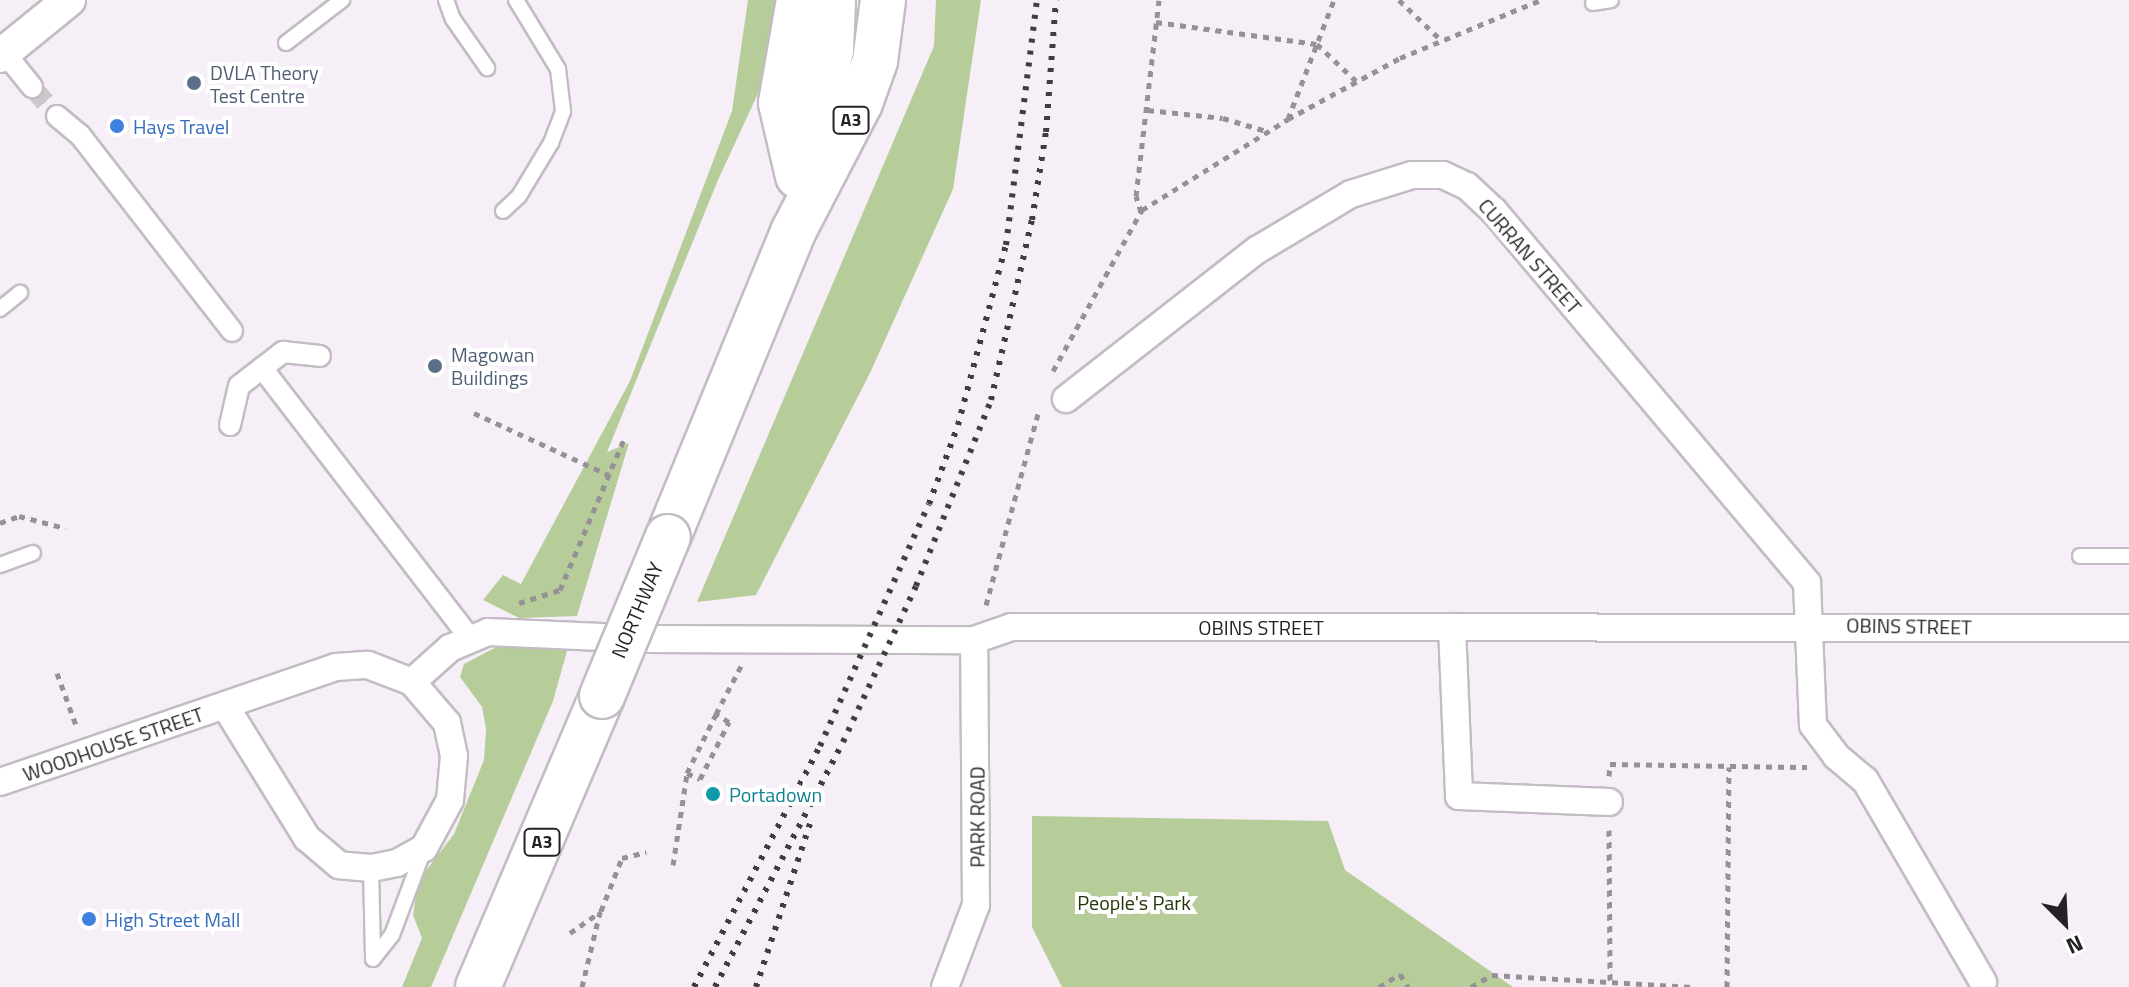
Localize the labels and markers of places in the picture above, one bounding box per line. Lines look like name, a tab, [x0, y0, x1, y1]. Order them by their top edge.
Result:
place label: DVLA Theory Test Centre	[210, 60, 319, 107]
marker: DVLA Theory Test Centre	[185, 74, 203, 92]
place label: Hays Travel	[133, 114, 229, 138]
marker: Hays Travel	[108, 117, 126, 135]
place label: Magowan Buildings	[451, 342, 534, 389]
marker: Magowan Buildings	[426, 357, 444, 375]
place label: Portadown	[729, 782, 822, 806]
marker: Portadown	[704, 785, 722, 803]
place label: High Street Mall	[105, 907, 240, 931]
marker: High Street Mall	[80, 910, 98, 928]

